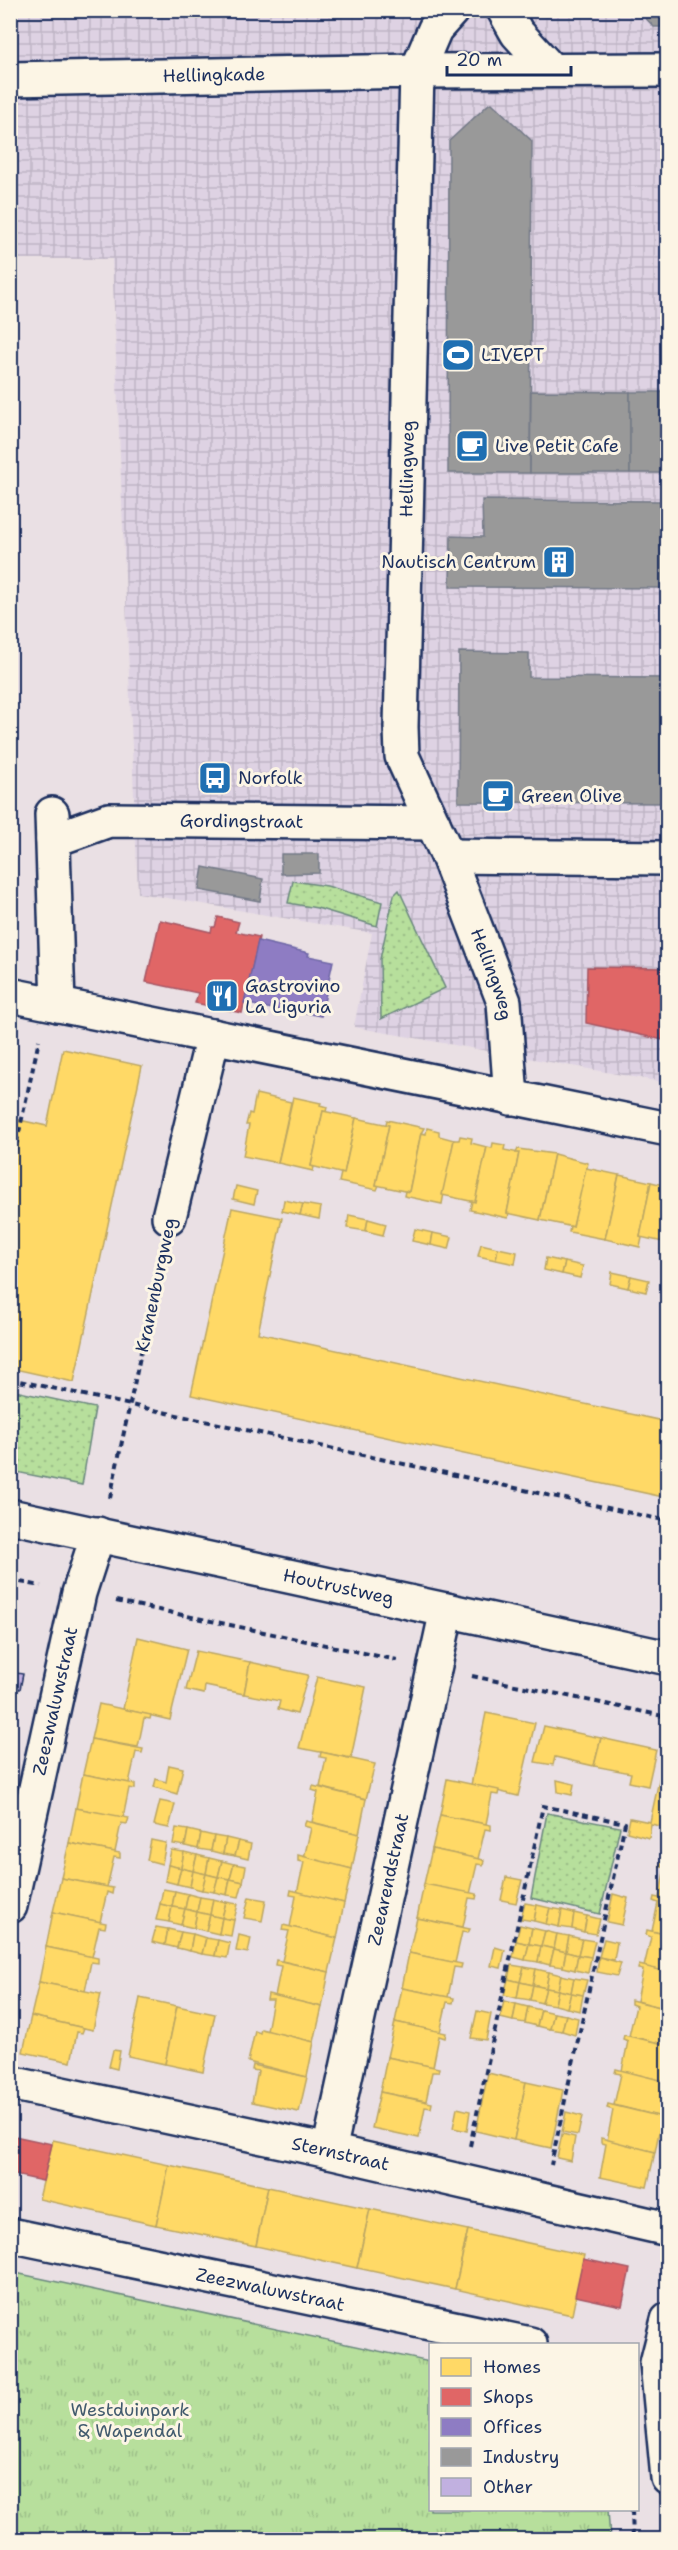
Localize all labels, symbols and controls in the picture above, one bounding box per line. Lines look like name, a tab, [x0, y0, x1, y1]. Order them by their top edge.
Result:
scale bar	[447, 39, 572, 77]
text: 20 m	[456, 48, 502, 72]
street label: Hellingkade	[162, 62, 266, 88]
sports icon: LIVEPT	[440, 337, 476, 373]
place label: LIVEPT	[481, 343, 544, 367]
street label: Hellingweg	[394, 421, 420, 517]
cafe icon: Live Petit Cafe	[454, 428, 490, 464]
place label: Live Petit Cafe	[495, 434, 619, 458]
building icon: Nautisch Centrum	[541, 544, 577, 580]
place label: Nautisch Centrum	[381, 550, 536, 574]
bus stop icon: Norfolk	[197, 760, 233, 796]
place label: Norfolk	[238, 766, 303, 790]
cafe icon: Green Olive	[480, 778, 516, 814]
place label: Green Olive	[521, 784, 622, 808]
street label: Gordingstraat	[180, 809, 304, 834]
street label: Hellingweg	[465, 925, 517, 1021]
place label: Gastrovino La Liguria	[245, 974, 341, 1019]
restaurant icon: Gastrovino La Liguria	[204, 978, 240, 1014]
street label: Kranenburgweg	[130, 1215, 182, 1355]
street label: Houtrustweg	[281, 1563, 396, 1611]
street label: Zeezwaluwstraat	[27, 1624, 83, 1778]
street label: Zeearendstraat	[362, 1811, 414, 1948]
street label: Sternstraat	[289, 2131, 392, 2177]
street label: Zeezwaluwstraat	[194, 2262, 347, 2317]
legend	[429, 2343, 639, 2511]
text: Homes	[483, 2355, 541, 2379]
text: Shops	[483, 2385, 534, 2409]
park label: Westduinpark & Wapendal	[71, 2398, 189, 2443]
text: Offices	[483, 2415, 542, 2439]
text: Industry	[483, 2445, 559, 2469]
text: Other	[483, 2475, 533, 2499]

